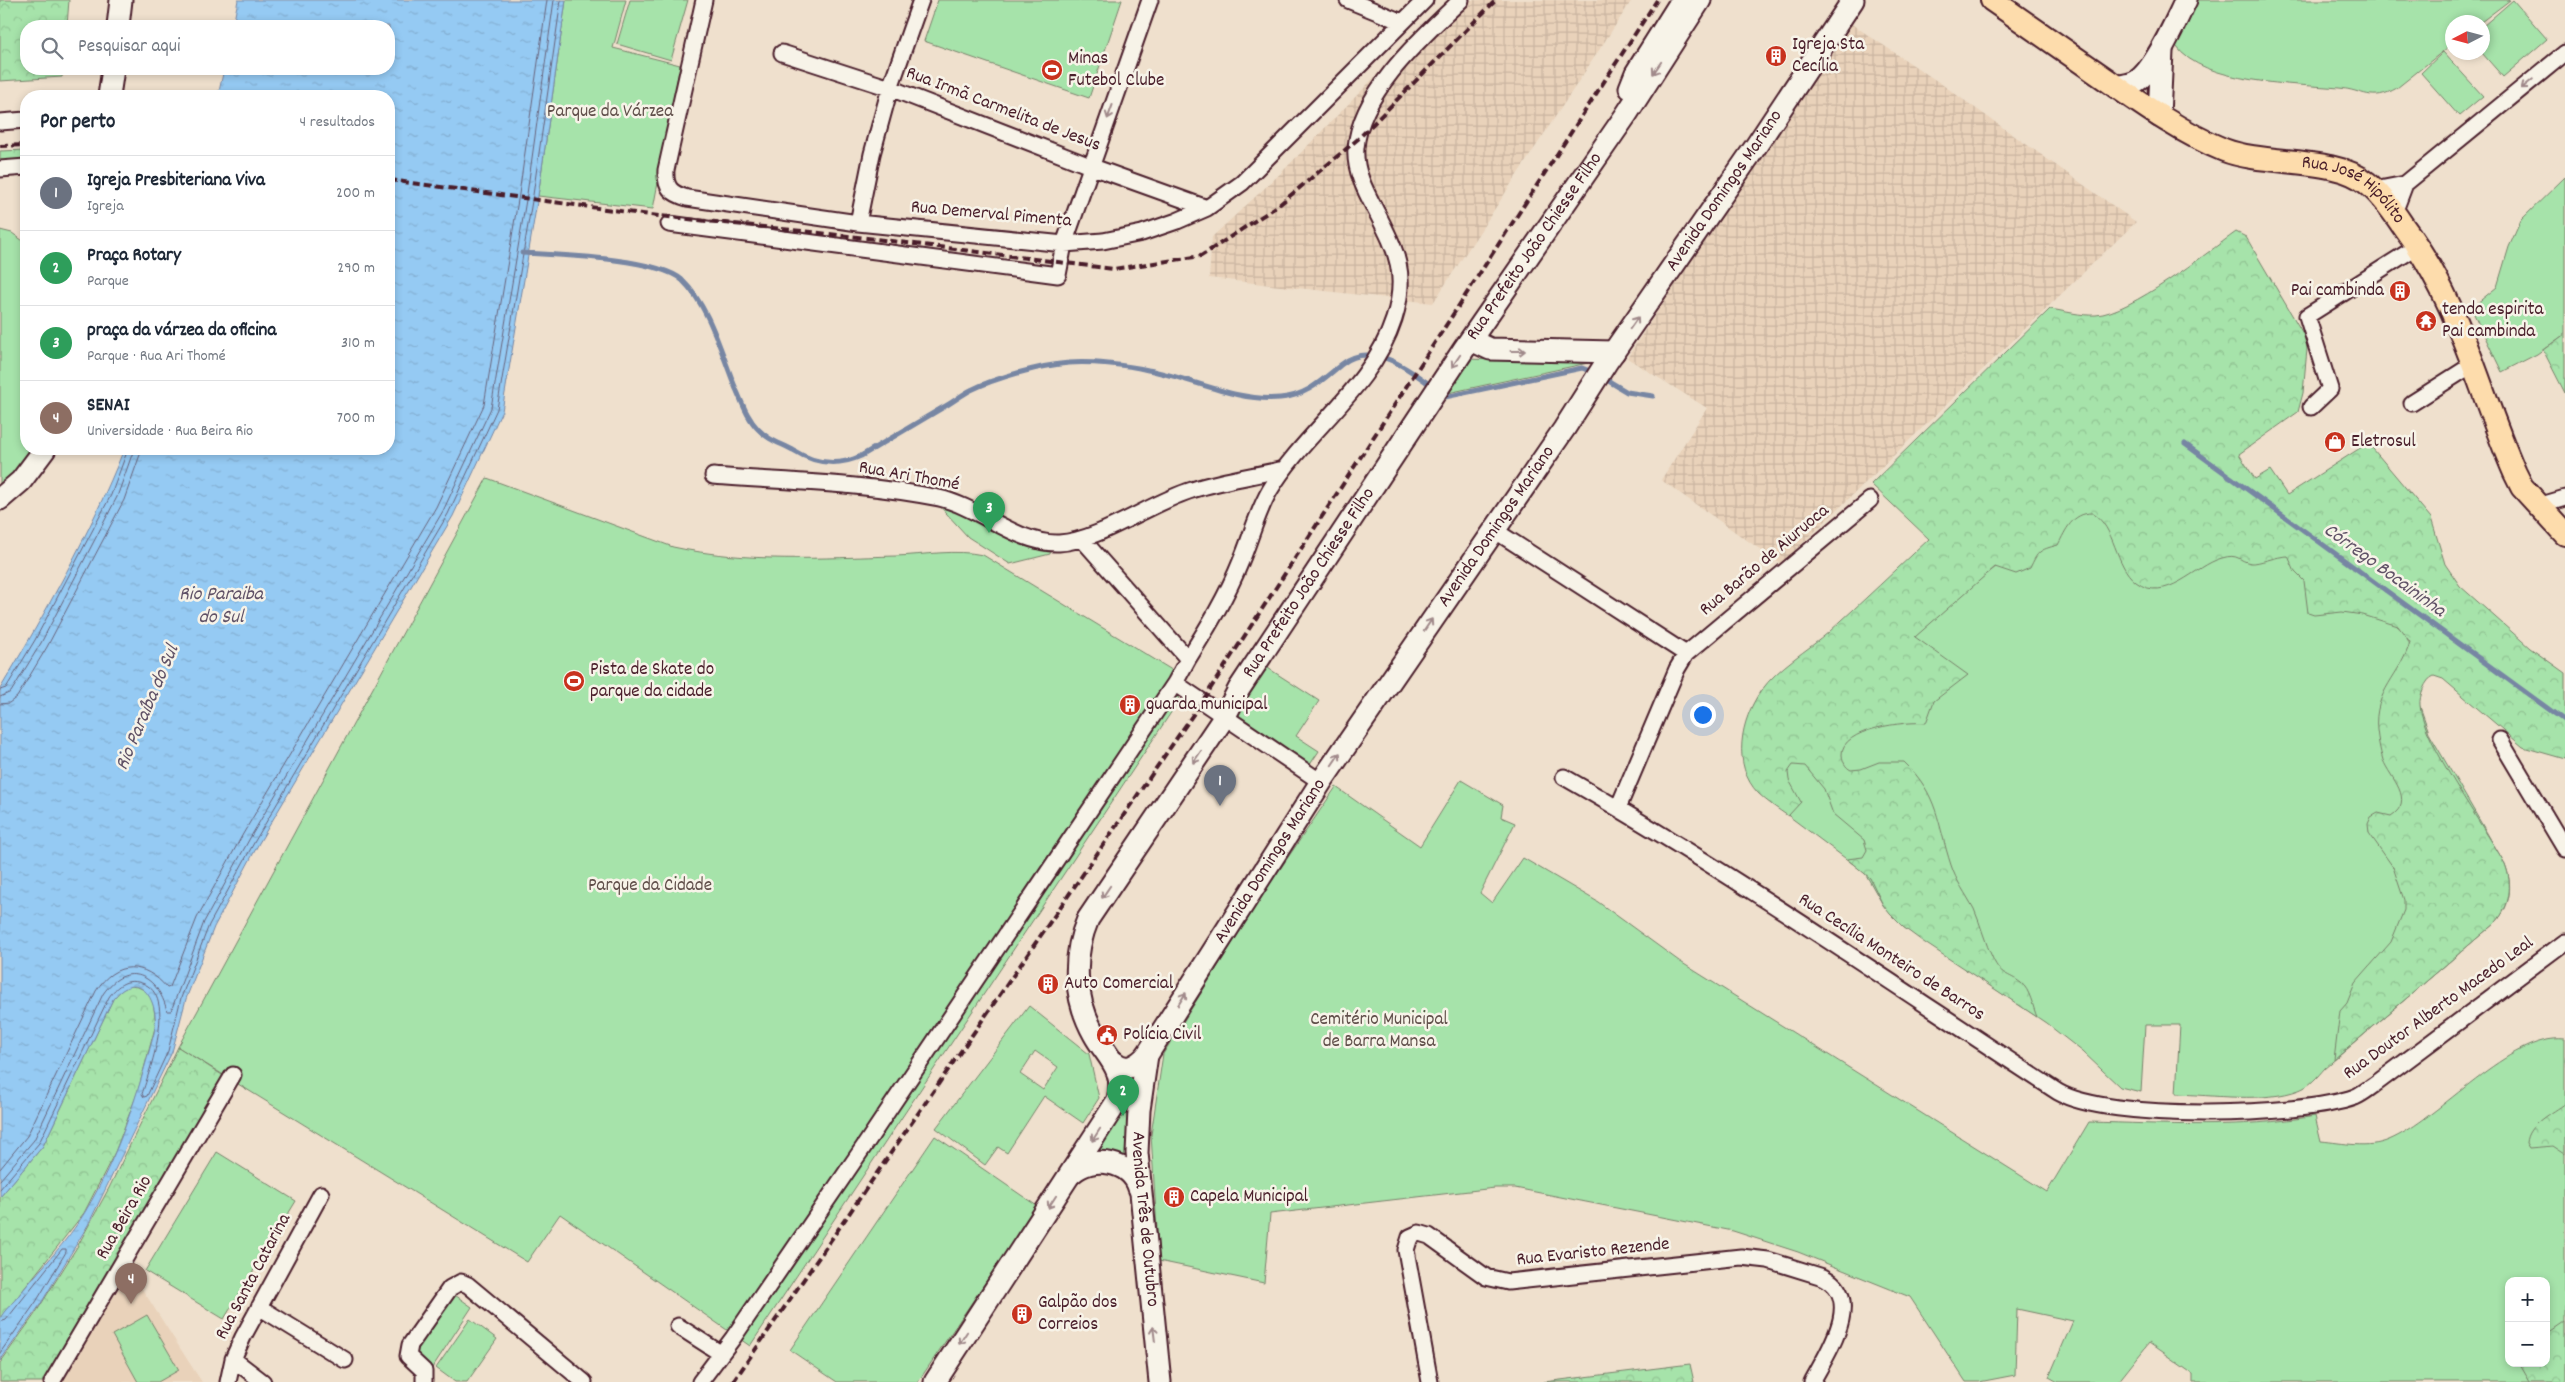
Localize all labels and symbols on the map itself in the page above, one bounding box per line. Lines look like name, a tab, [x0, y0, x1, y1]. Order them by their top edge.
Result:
north arrow	[2445, 15, 2490, 60]
place label: Igreja Sta Cecília	[1792, 32, 1865, 81]
building icon: Igreja Sta Cecília	[1764, 44, 1788, 68]
place label: Minas Futebol Clube	[1068, 46, 1164, 95]
sports icon: Minas Futebol Clube	[1040, 58, 1064, 82]
street label: Rua Irmã Carmelita de Jesus	[902, 60, 1104, 160]
one-way arrow	[1652, 61, 1662, 75]
one-way arrow	[2521, 79, 2534, 90]
park label: Parque da Várzea	[547, 99, 674, 126]
one-way arrow	[1105, 104, 1114, 119]
street label: Avenida Domingos Mariano	[1660, 105, 1790, 277]
street label: Rua Prefeito João Chiesse Filho	[1460, 147, 1609, 346]
street label: Rua José Hipólito	[2300, 149, 2412, 230]
street label: Rua Demerval Pimenta	[909, 195, 1074, 236]
place label: Pai cambinda	[2291, 278, 2385, 305]
building icon: Pai cambinda	[2388, 279, 2412, 303]
place label: tenda espirita Pai cambinda	[2442, 297, 2544, 346]
temple icon: tenda espirita Pai cambinda	[2414, 309, 2438, 333]
one-way arrow	[1629, 316, 1639, 330]
one-way arrow	[1509, 346, 1525, 356]
one-way arrow	[1451, 354, 1461, 368]
place label: Eletrosul	[2351, 429, 2416, 456]
shop icon: Eletrosul	[2323, 430, 2347, 454]
street label: Avenida Domingos Mariano	[1432, 441, 1562, 613]
street label: Rua Ari Thomé	[856, 455, 962, 499]
street label: Rua Prefeito João Chiesse Filho	[1236, 482, 1382, 684]
pin: 3	[973, 492, 1005, 533]
street label: Rua Barão de Aiuruoca	[1694, 498, 1837, 623]
water label: Córrego Bocaininha	[2317, 517, 2452, 626]
water label: Rio Paraiba do Sul	[179, 581, 265, 632]
one-way arrow	[1423, 618, 1433, 632]
water label: Rio Paraíba do Sul	[109, 639, 188, 775]
place label: Pista de Skate do parque da cidade	[590, 657, 714, 706]
sports icon: Pista de Skate do parque da cidade	[562, 669, 586, 693]
place label: guarda municipal	[1146, 692, 1268, 719]
building icon: guarda municipal	[1118, 693, 1142, 717]
your location	[1690, 702, 1716, 728]
one-way arrow	[1192, 750, 1202, 764]
one-way arrow	[1331, 752, 1341, 766]
pin: 1	[1204, 765, 1236, 806]
street label: Avenida Domingos Mariano	[1208, 774, 1333, 949]
park label: Parque da Cidade	[588, 873, 712, 900]
one-way arrow	[1101, 884, 1111, 898]
street label: Rua Cecília Monteiro de Barros	[1792, 887, 1990, 1029]
street label: Rua Doutor Alberto Macedo Leal	[2338, 930, 2540, 1087]
place label: Auto Comercial	[1064, 971, 1174, 998]
building icon: Auto Comercial	[1036, 972, 1060, 996]
one-way arrow	[1177, 992, 1187, 1006]
park label: Cemitério Municipal de Barra Mansa	[1310, 1007, 1448, 1056]
place label: Polícia Civil	[1123, 1022, 1202, 1049]
public building icon: Polícia Civil	[1095, 1023, 1119, 1047]
pin: 2	[1107, 1075, 1139, 1116]
one-way arrow	[1091, 1128, 1102, 1142]
street label: Avenida Três de Outubro	[1123, 1131, 1166, 1308]
street label: Rua Beira Rio	[90, 1171, 160, 1265]
place label: Capela Municipal	[1190, 1184, 1309, 1211]
building icon: Capela Municipal	[1162, 1185, 1186, 1209]
one-way arrow	[1047, 1195, 1058, 1209]
street label: Rua Santa Catarina	[209, 1208, 299, 1345]
street label: Rua Evaristo Rezende	[1515, 1232, 1671, 1274]
pin: 4	[115, 1263, 147, 1304]
place label: Galpão dos Correios	[1038, 1290, 1117, 1339]
building icon: Galpão dos Correios	[1010, 1302, 1034, 1326]
one-way arrow	[1149, 1326, 1159, 1342]
one-way arrow	[958, 1331, 968, 1345]

